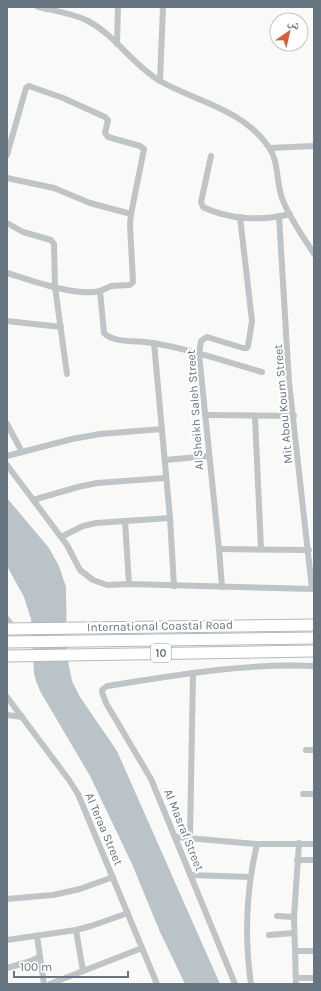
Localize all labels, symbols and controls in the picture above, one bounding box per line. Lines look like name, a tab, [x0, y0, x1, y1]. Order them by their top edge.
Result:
north arrow	[269, 12, 309, 52]
text: ش	[285, 15, 303, 34]
street label: Mit Abou Koum Street	[271, 343, 295, 464]
street label: Al Sheikh Saleh Street	[184, 349, 206, 471]
street label: International Coastal Road	[87, 618, 233, 634]
road number: 10	[151, 644, 171, 662]
street label: Al Masraf Street	[161, 787, 207, 873]
street label: Al Teraa Street	[82, 790, 126, 868]
scale bar	[14, 953, 128, 979]
text: 100 m	[20, 960, 52, 974]

